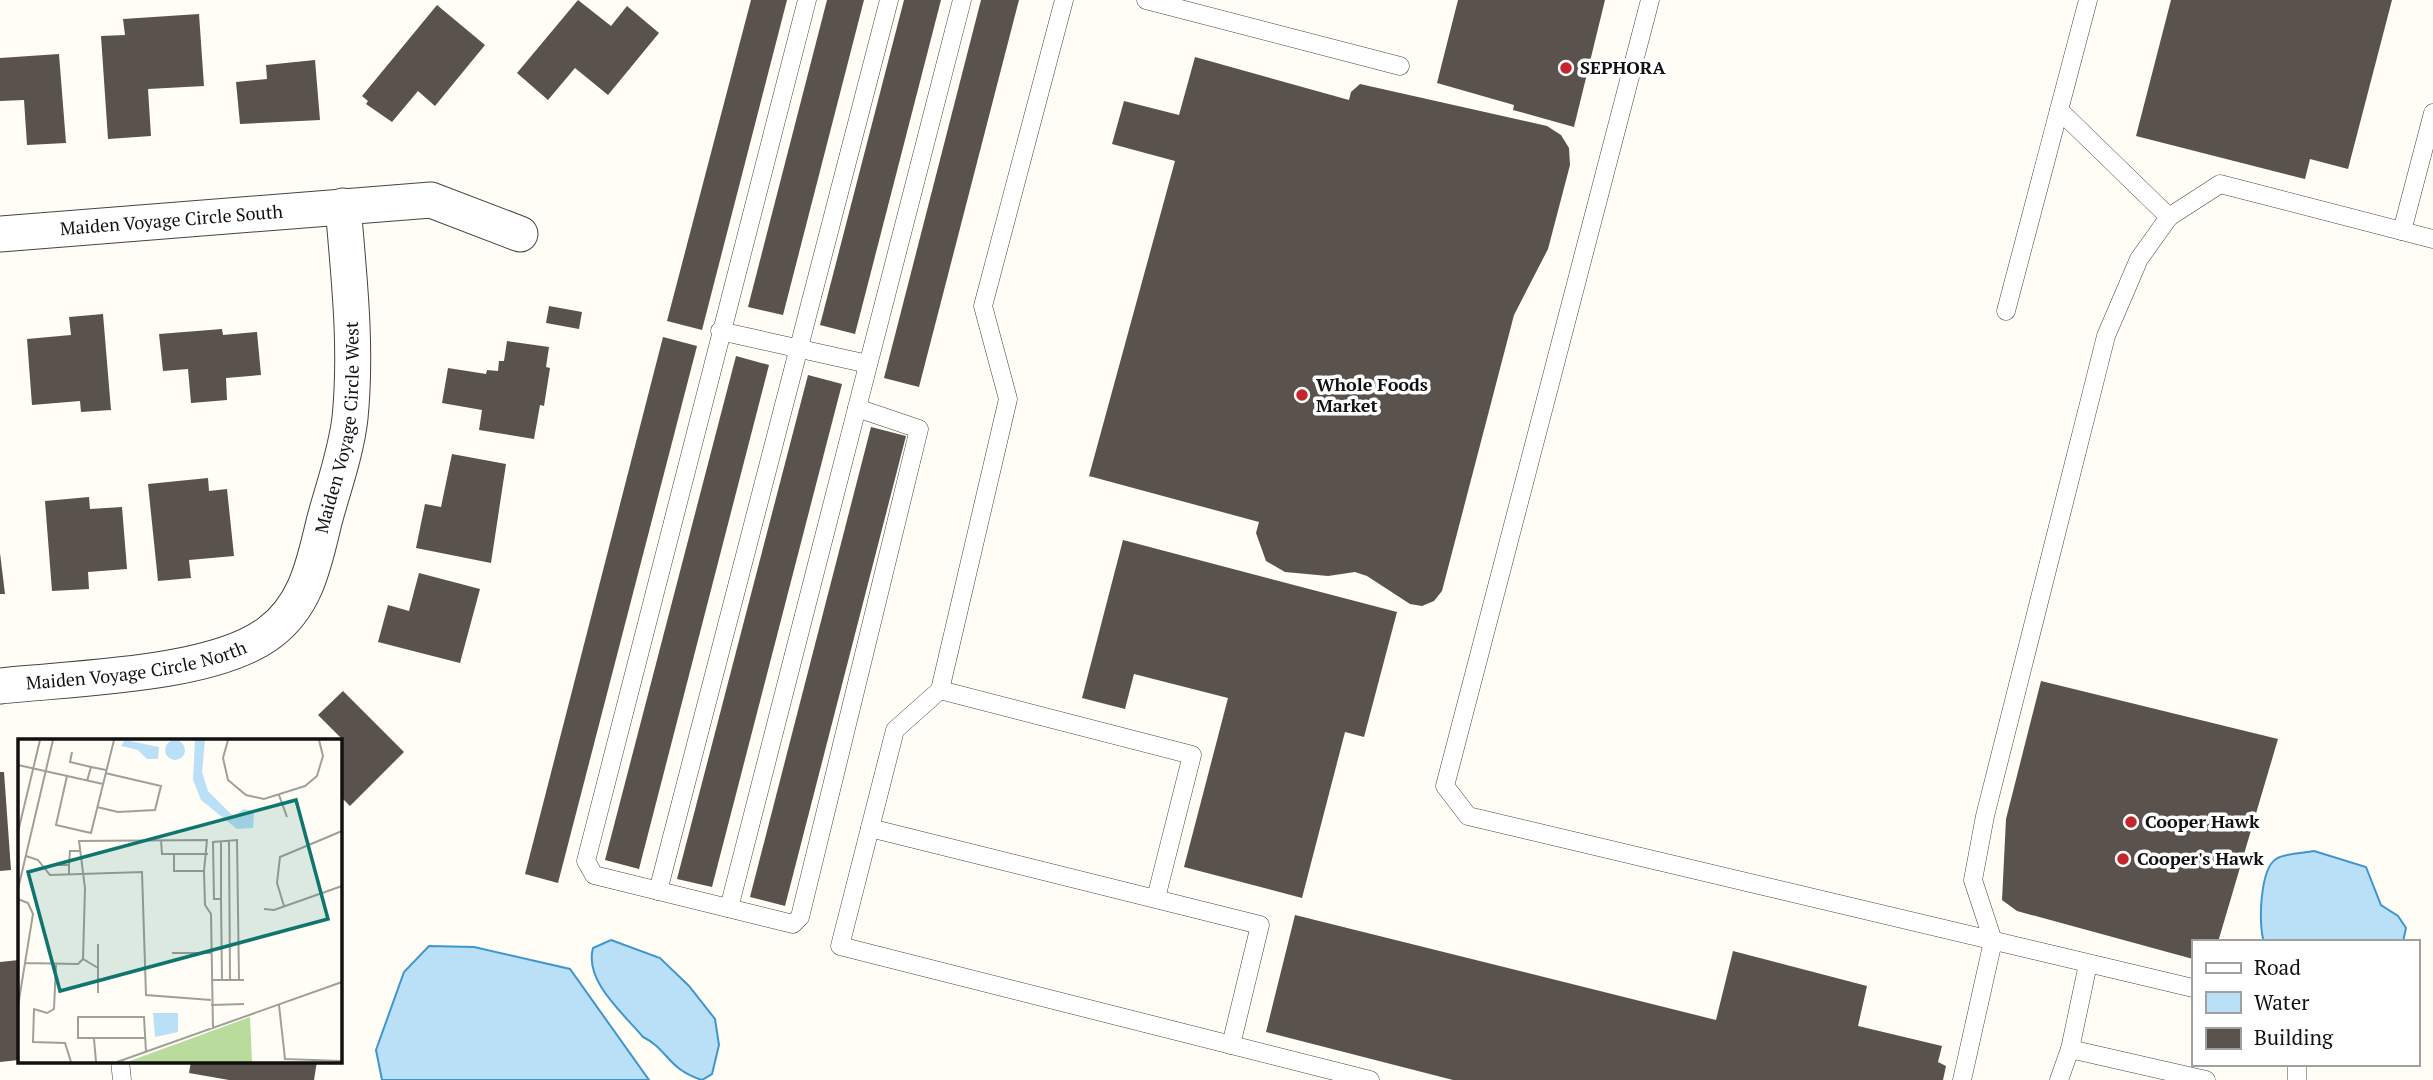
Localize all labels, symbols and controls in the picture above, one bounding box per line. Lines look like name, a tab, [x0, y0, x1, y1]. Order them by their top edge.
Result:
place label: SEPHORA	[1580, 55, 1666, 79]
marker: SEPHORA	[1558, 60, 1574, 76]
street label: Maiden Voyage Circle South	[59, 199, 284, 240]
street label: Maiden Voyage Circle West	[309, 321, 364, 536]
place label: Whole Foods Market	[1316, 372, 1428, 417]
marker: Whole Foods Market	[1294, 387, 1310, 403]
street label: Maiden Voyage Circle North	[25, 634, 250, 694]
inset map	[18, 739, 341, 1062]
place label: Cooper Hawk	[2145, 809, 2260, 833]
marker: Cooper Hawk	[2123, 814, 2139, 830]
place label: Cooper's Hawk	[2137, 846, 2264, 870]
marker: Cooper's Hawk	[2115, 851, 2131, 867]
legend	[2192, 940, 2419, 1066]
text: Road	[2254, 953, 2301, 981]
text: Water	[2254, 988, 2309, 1016]
text: Building	[2254, 1023, 2334, 1051]

